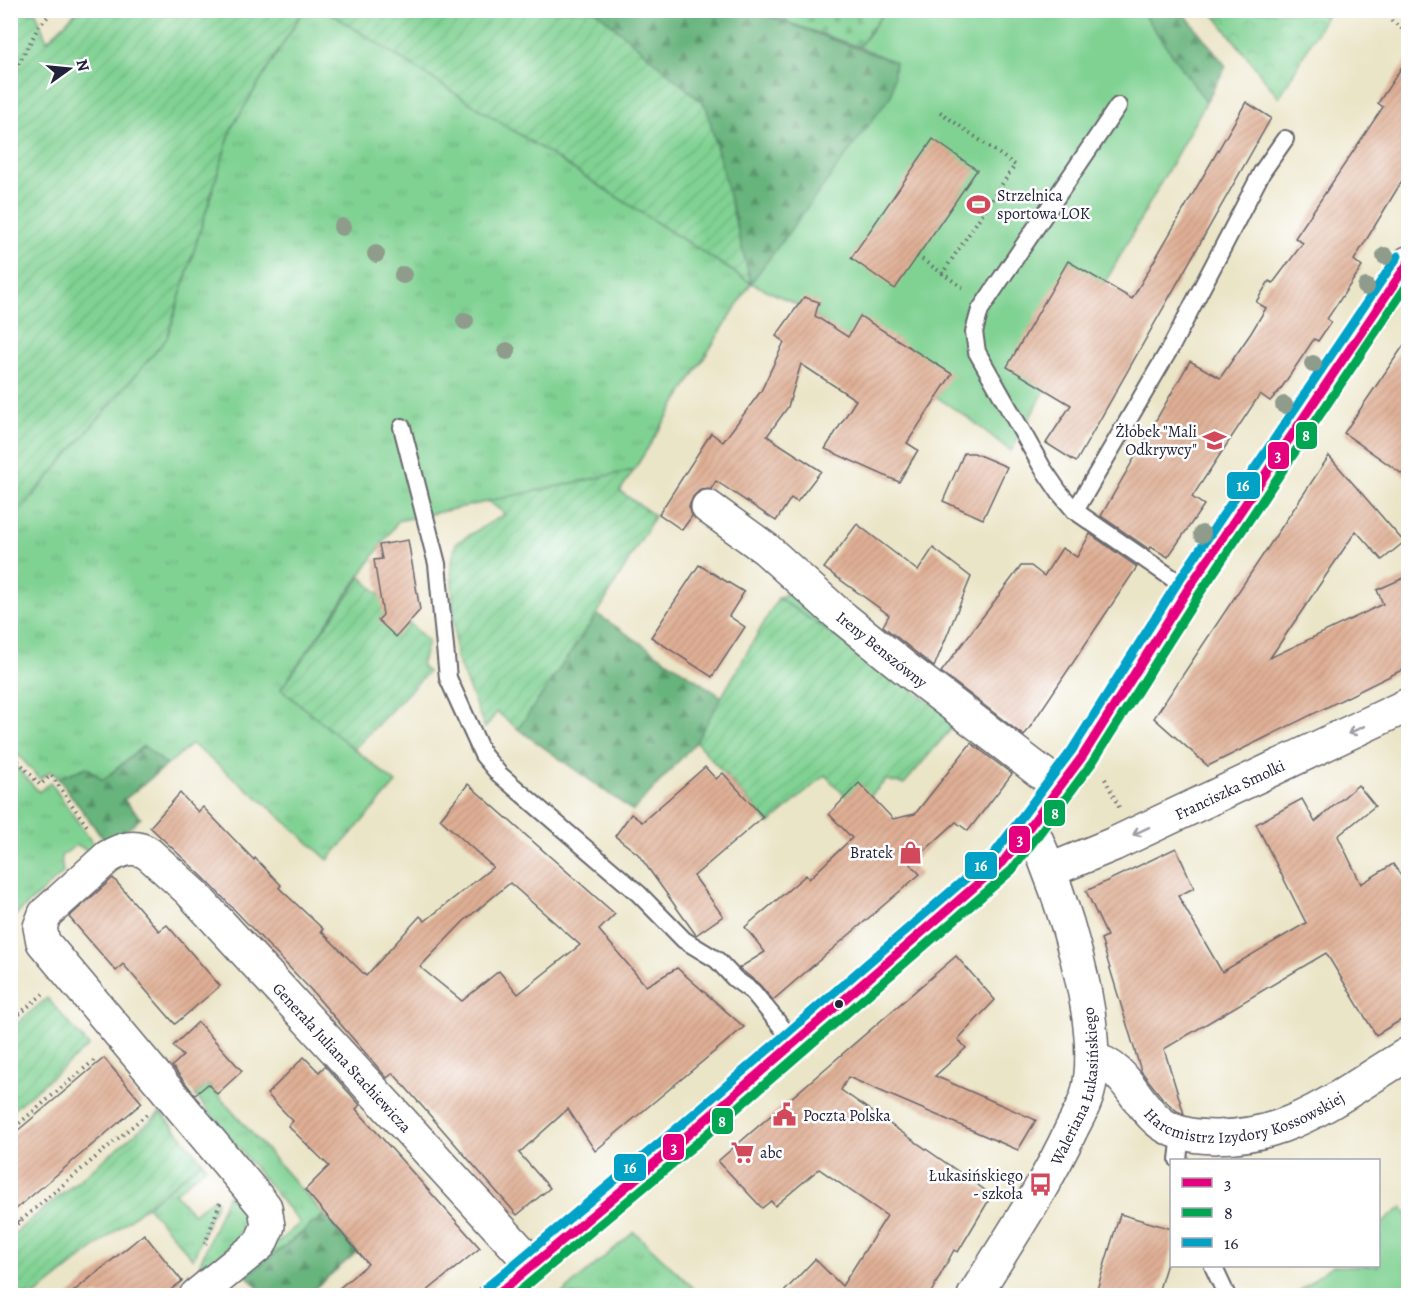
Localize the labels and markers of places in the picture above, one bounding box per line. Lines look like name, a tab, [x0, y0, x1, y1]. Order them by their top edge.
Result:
place label: Strzelnica sportowa LOK	[997, 185, 1090, 225]
sports icon: Strzelnica sportowa LOK	[966, 191, 992, 217]
place label: Żłobek "Mali Odkrywcy"	[1115, 421, 1197, 461]
school or university icon: Żłobek "Mali Odkrywcy"	[1202, 427, 1228, 453]
shop icon: Bratek	[898, 839, 924, 865]
place label: Bratek	[850, 842, 893, 864]
unlabelled marker	[833, 998, 845, 1010]
public building icon: Poczta Polska	[772, 1102, 798, 1128]
place label: Poczta Polska	[803, 1105, 891, 1127]
supermarket icon: abc	[729, 1139, 755, 1165]
place label: abc	[760, 1142, 783, 1164]
place label: Łukasińskiego - szkoła	[929, 1165, 1024, 1205]
bus stop icon: Łukasińskiego - szkoła	[1028, 1171, 1054, 1197]

